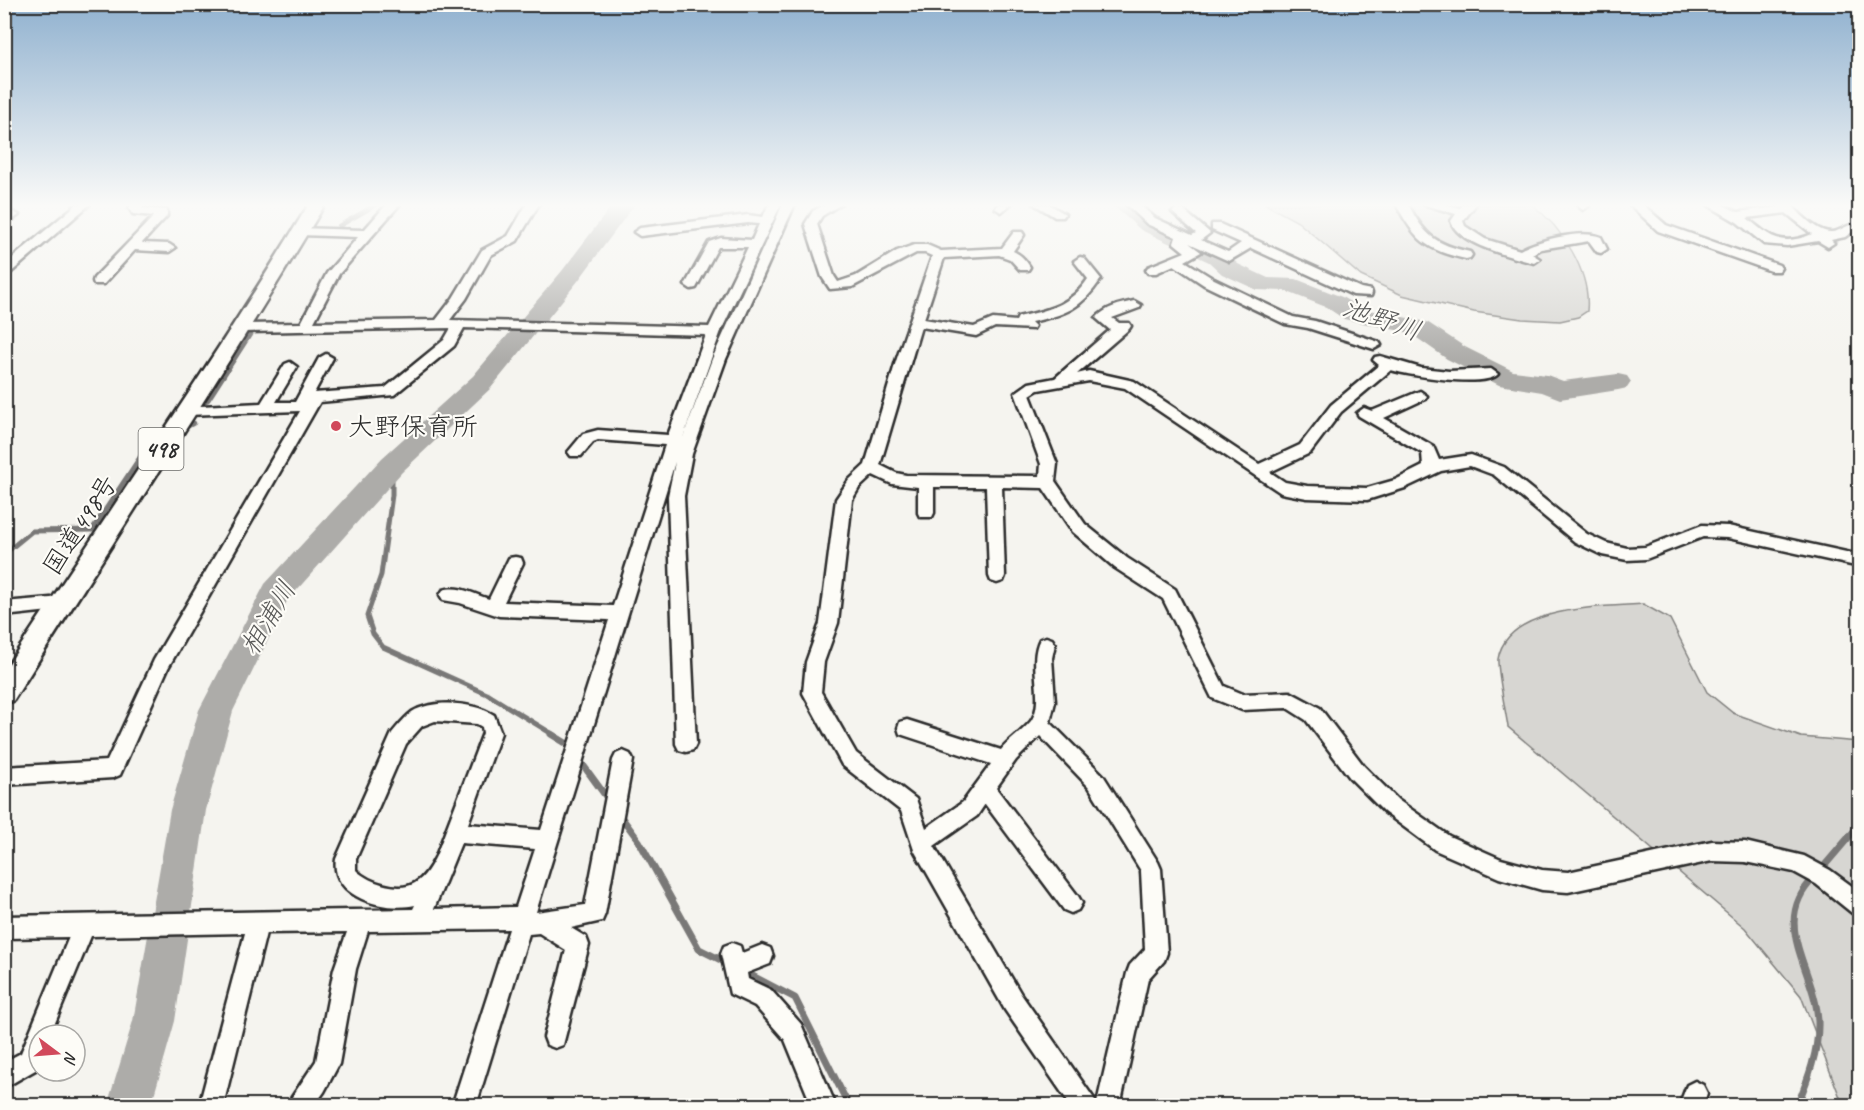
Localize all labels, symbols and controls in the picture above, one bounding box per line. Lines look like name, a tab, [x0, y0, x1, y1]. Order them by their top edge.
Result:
water label: 池野川	[1338, 290, 1426, 348]
place label: 大野保育所	[348, 410, 478, 443]
marker: 大野保育所	[329, 419, 343, 433]
road number: 498	[138, 428, 184, 470]
street label: 国道498号	[35, 469, 125, 581]
water label: 相浦川	[233, 575, 303, 661]
north arrow	[27, 1023, 87, 1083]
text: N	[59, 1049, 81, 1067]

